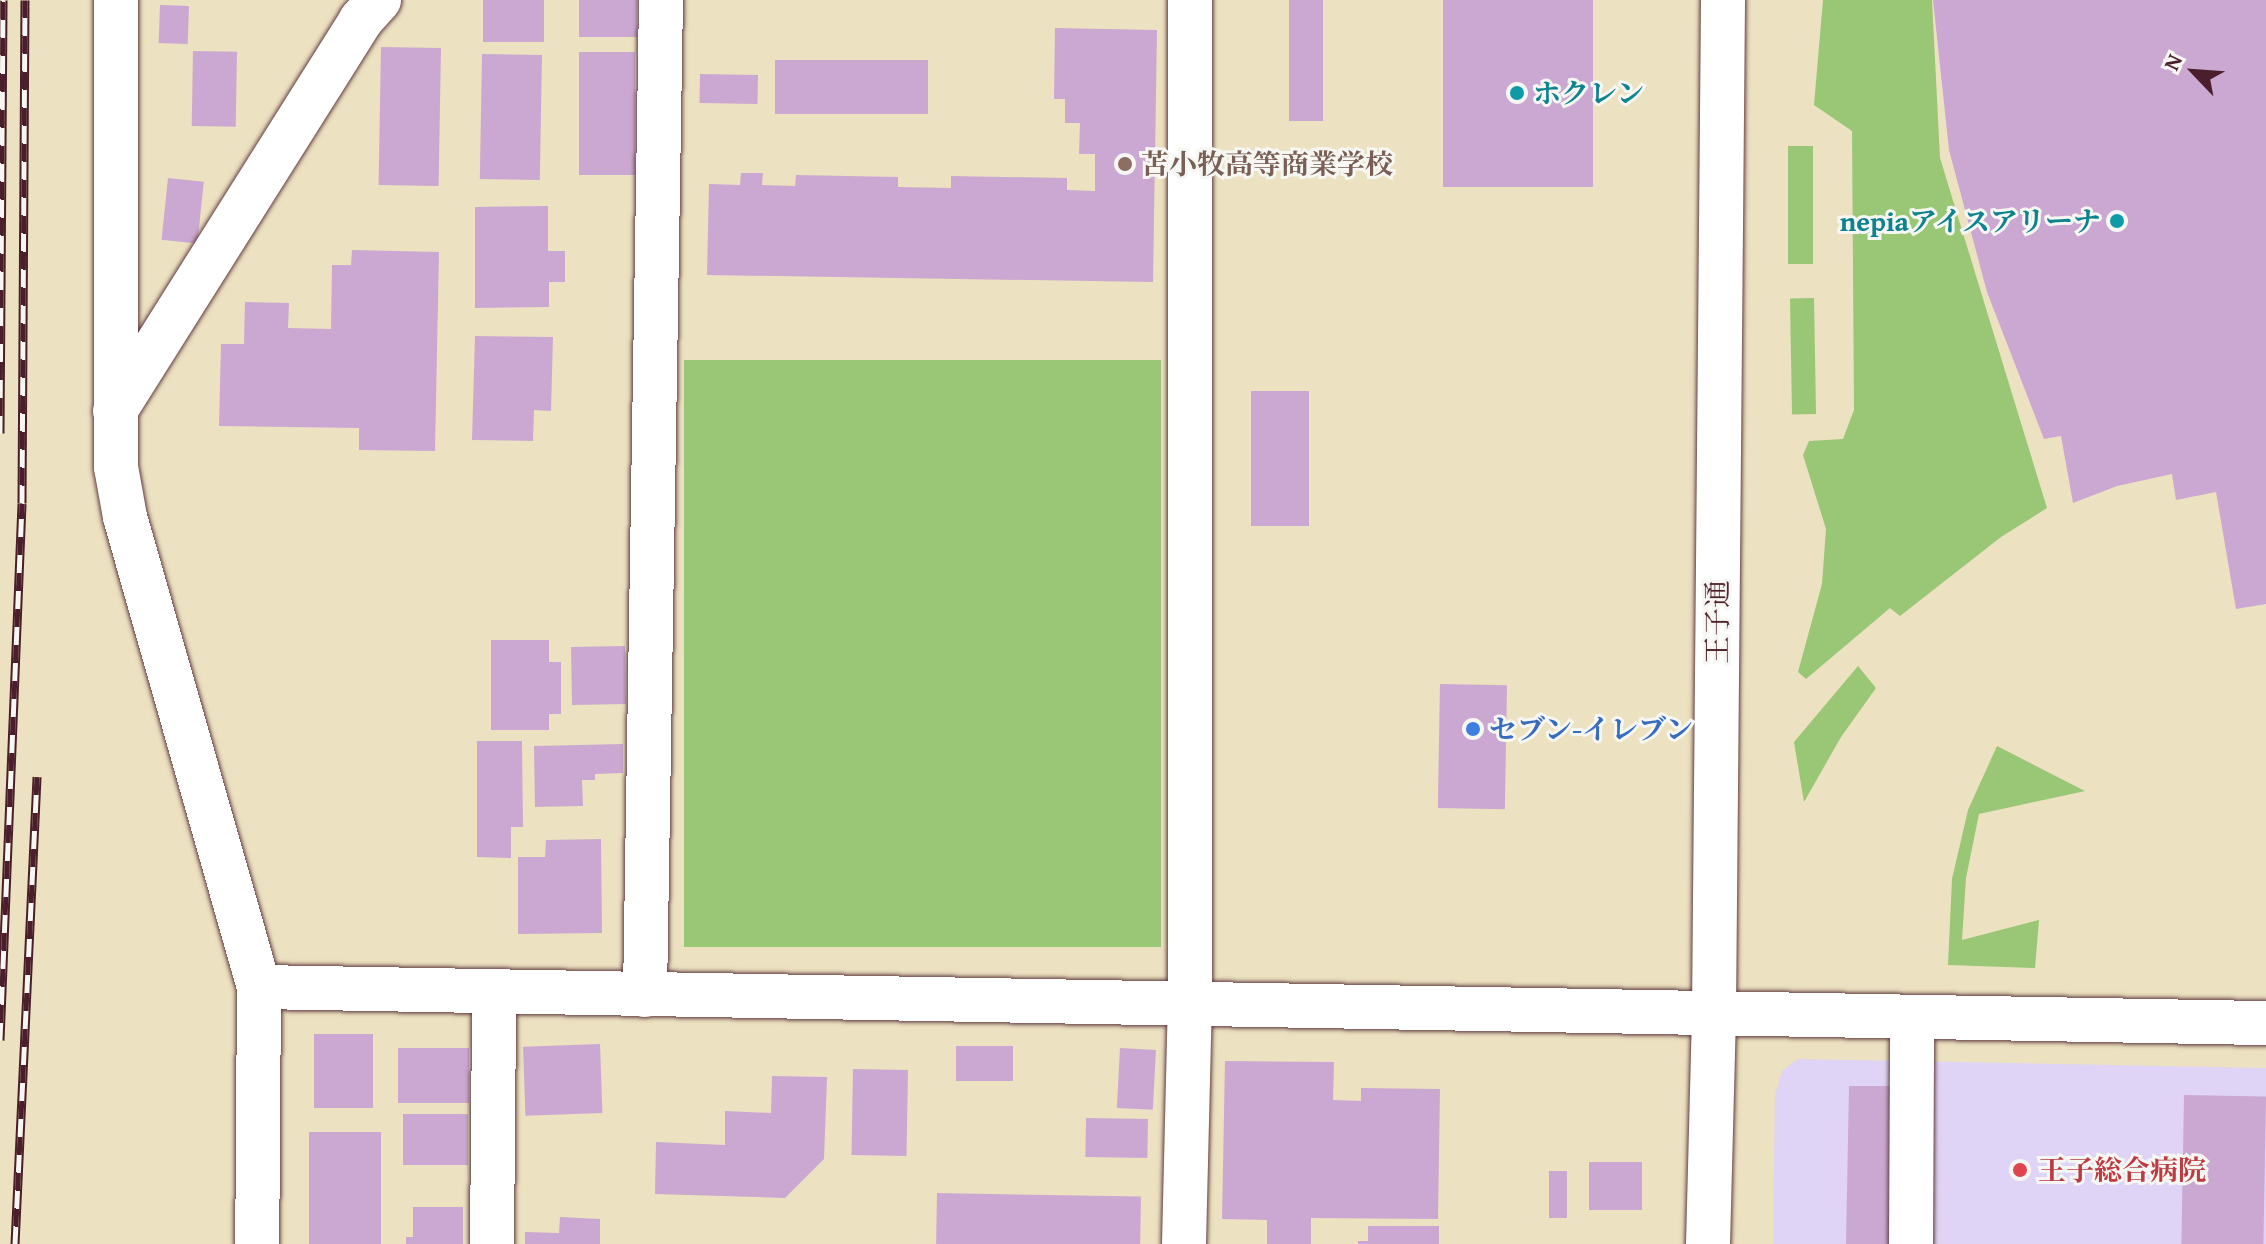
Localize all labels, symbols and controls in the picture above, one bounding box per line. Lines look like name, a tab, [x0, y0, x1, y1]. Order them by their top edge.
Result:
north arrow	[2154, 32, 2234, 112]
text: N	[2155, 48, 2190, 75]
place label: ホクレン	[1533, 76, 1645, 110]
marker: ホクレン	[1508, 84, 1526, 102]
place label: 苫小牧高等商業学校	[1141, 147, 1393, 181]
marker: 苫小牧高等商業学校	[1116, 155, 1134, 173]
place label: nepiaアイスアリーナ	[1836, 204, 2101, 238]
marker: nepiaアイスアリーナ	[2108, 212, 2126, 230]
street label: 王子通	[1700, 580, 1734, 664]
place label: セブン-イレブン	[1489, 712, 1695, 746]
marker: セブン-イレブン	[1464, 720, 1482, 738]
place label: 王子総合病院	[2038, 1153, 2206, 1187]
marker: 王子総合病院	[2009, 1159, 2031, 1181]

